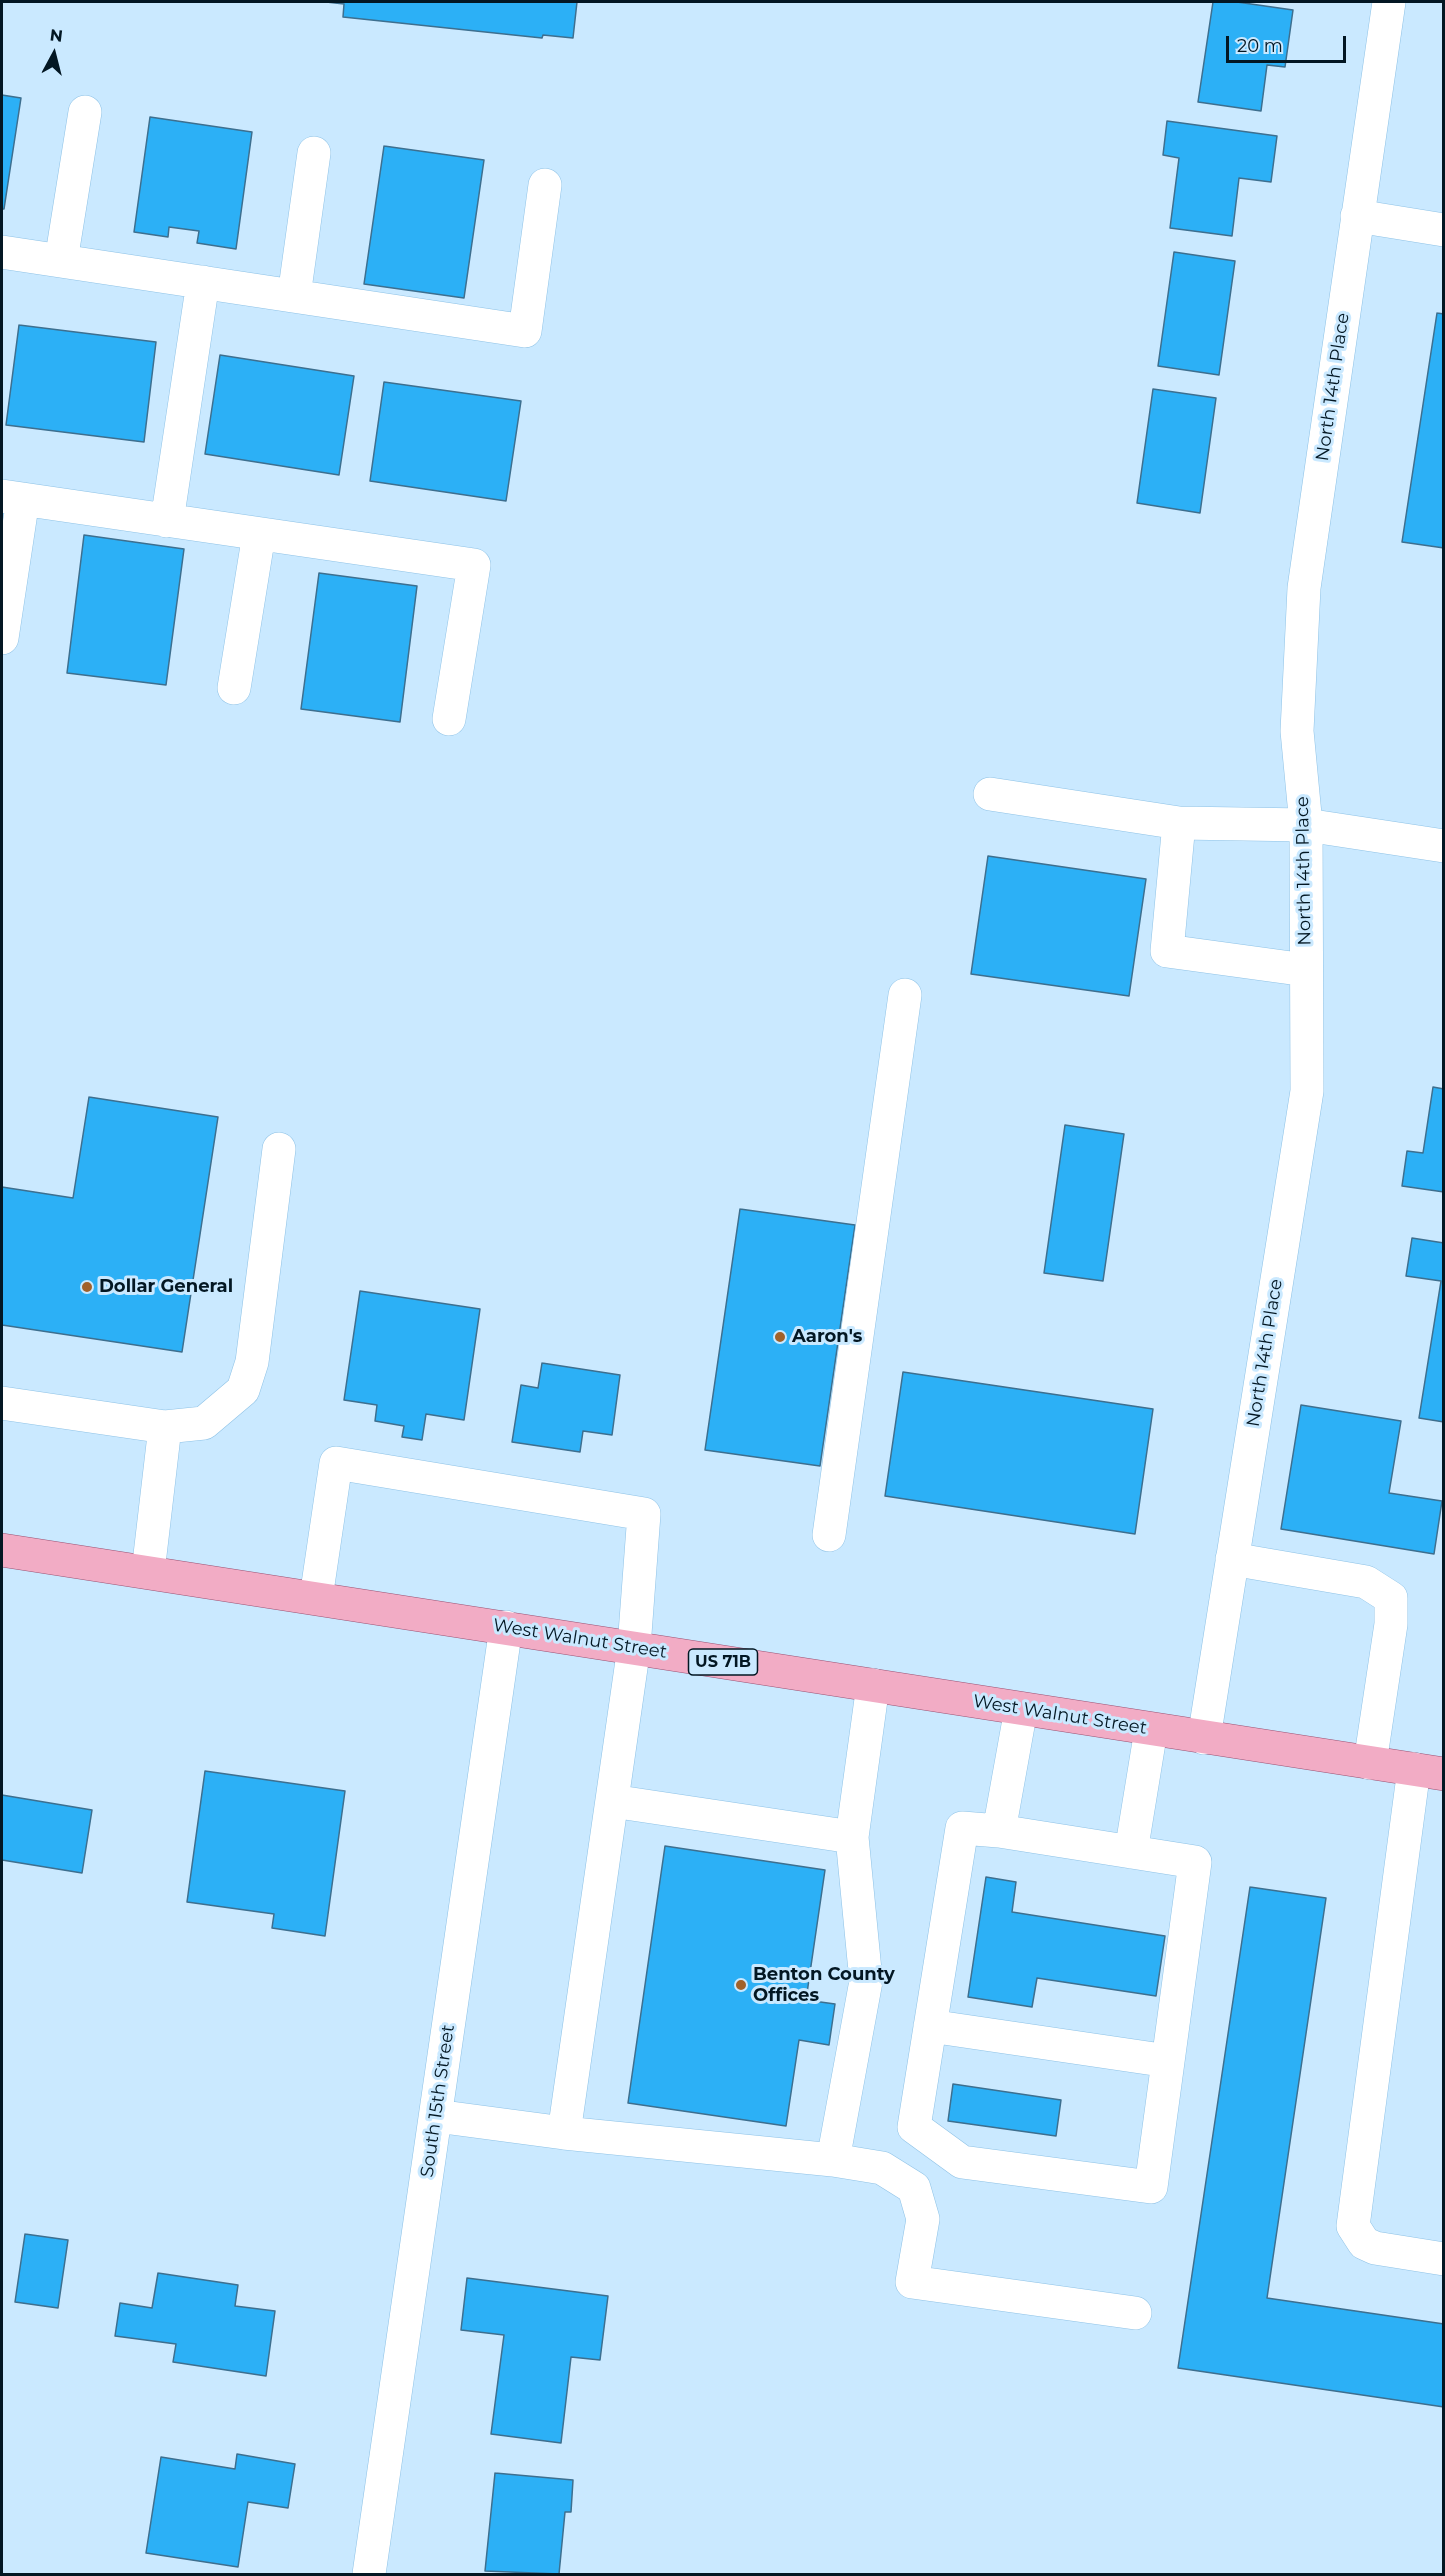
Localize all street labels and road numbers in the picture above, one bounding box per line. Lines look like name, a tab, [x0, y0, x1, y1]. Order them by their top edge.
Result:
street label: North 14th Place	[1312, 312, 1354, 462]
street label: North 14th Place	[1292, 796, 1316, 946]
street label: North 14th Place	[1243, 1278, 1287, 1428]
street label: West Walnut Street	[491, 1615, 669, 1663]
road number: US 71B	[688, 1649, 758, 1675]
street label: West Walnut Street	[971, 1691, 1149, 1739]
street label: South 15th Street	[417, 2023, 459, 2179]

